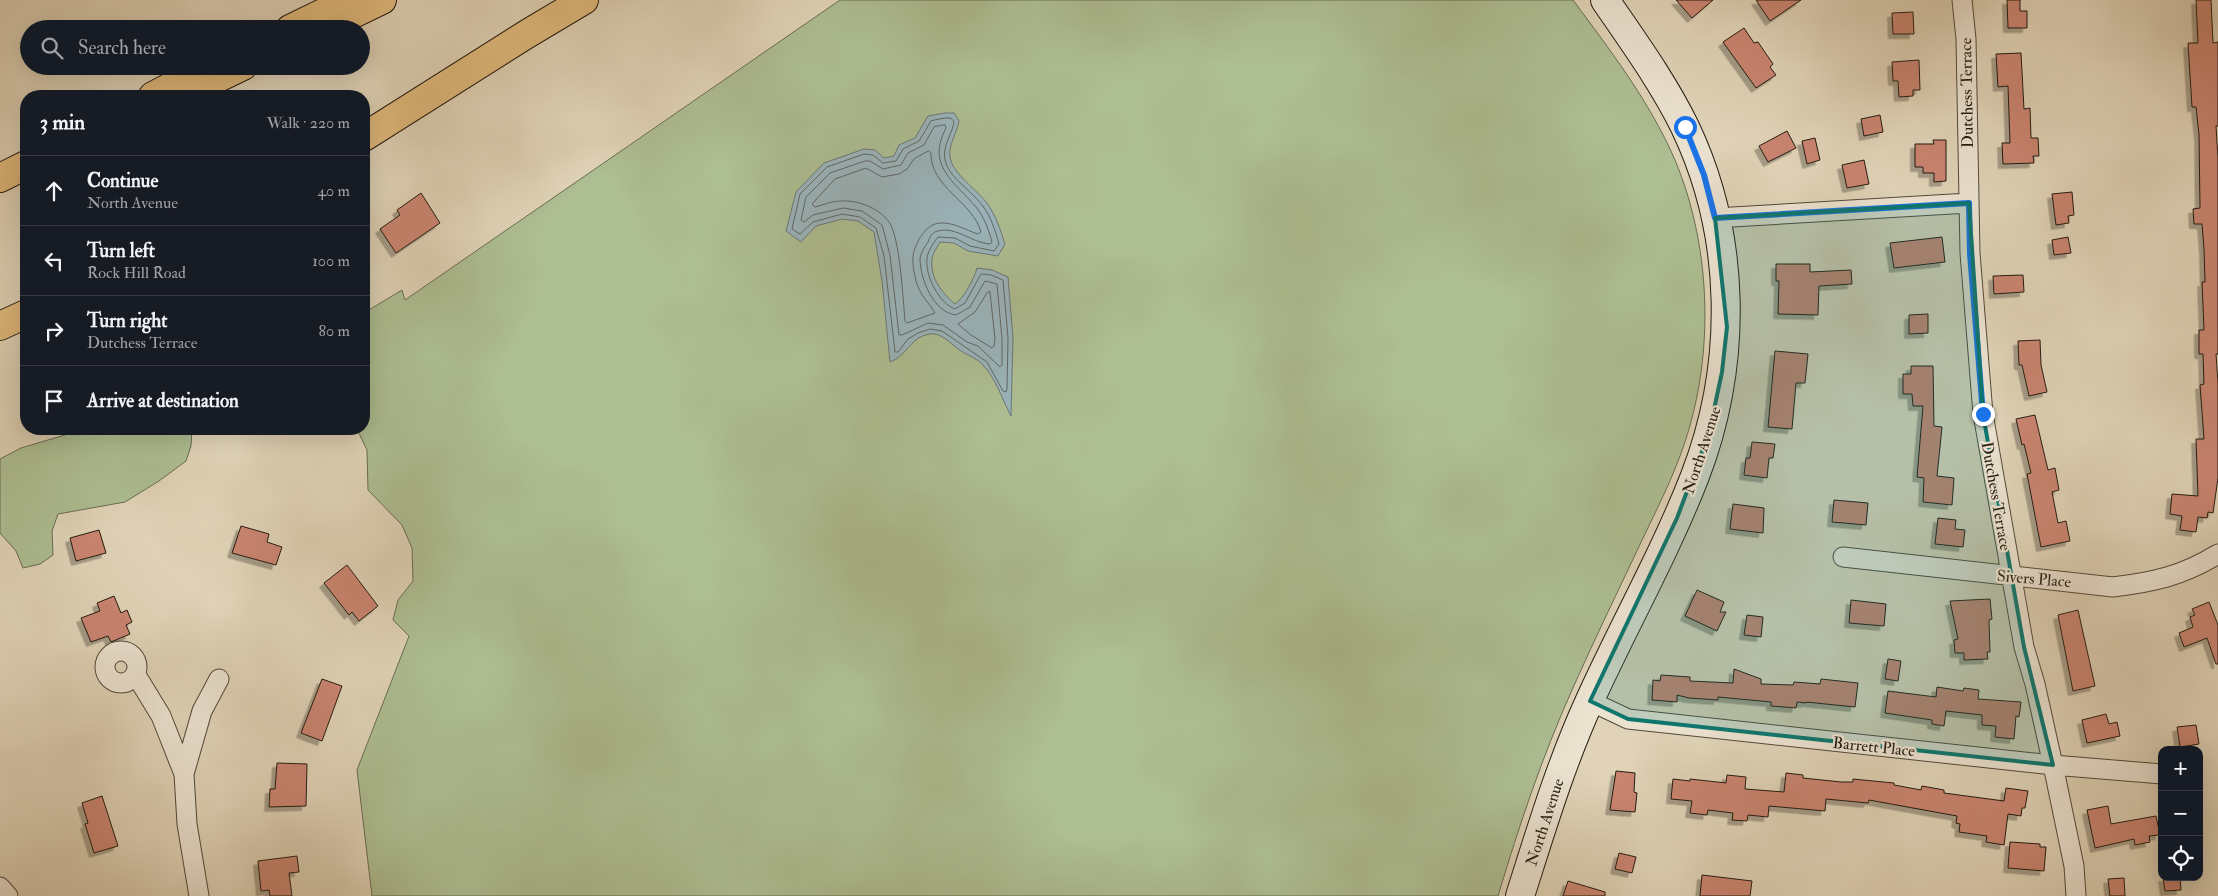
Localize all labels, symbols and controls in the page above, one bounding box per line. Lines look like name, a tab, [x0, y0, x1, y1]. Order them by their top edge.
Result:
search box	[20, 20, 370, 75]
icon: search	[38, 34, 66, 62]
text: Search here	[78, 36, 166, 60]
street label: Dutchess Terrace	[1956, 37, 1978, 148]
text: 3 min	[40, 109, 85, 136]
text: Walk · 220 m	[267, 113, 350, 133]
route start	[1674, 116, 1697, 139]
text: Continue	[87, 169, 158, 193]
icon: ahead	[40, 177, 68, 205]
text: 40 m	[317, 181, 350, 201]
text: North Avenue	[87, 193, 178, 213]
text: Turn left	[87, 239, 155, 263]
icon: left	[40, 247, 68, 275]
text: 100 m	[312, 251, 350, 271]
text: Rock Hill Road	[87, 263, 186, 283]
text: Turn right	[87, 309, 167, 333]
icon: right	[40, 317, 68, 345]
text: 80 m	[319, 321, 350, 341]
text: Dutchess Terrace	[87, 333, 197, 353]
icon: arrive	[40, 387, 68, 415]
text: Arrive at destination	[87, 389, 239, 413]
route end	[1972, 403, 1995, 426]
street label: North Avenue	[1678, 404, 1726, 497]
street label: Dutchess Terrace	[1977, 440, 2016, 553]
street label: Sivers Place	[1996, 566, 2072, 592]
street label: Barrett Place	[1832, 733, 1916, 761]
map controls	[2158, 746, 2203, 881]
button: +	[2158, 746, 2203, 791]
street label: North Avenue	[1521, 776, 1569, 869]
button: −	[2158, 791, 2203, 836]
button: locate	[2158, 836, 2203, 881]

